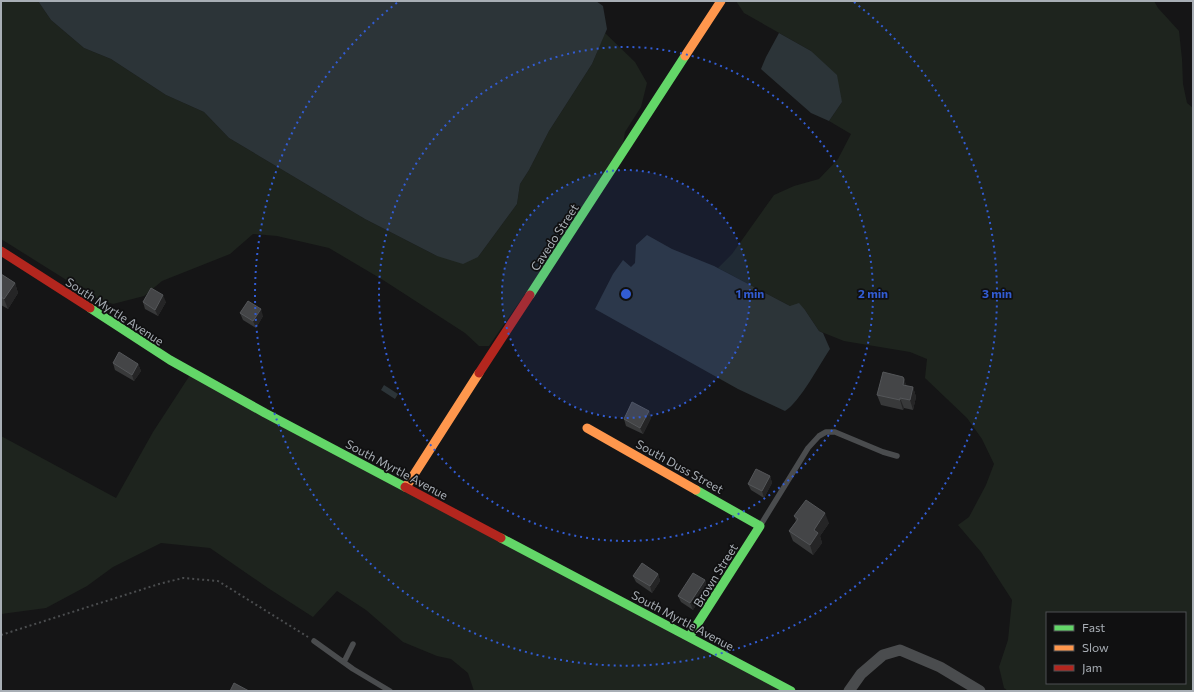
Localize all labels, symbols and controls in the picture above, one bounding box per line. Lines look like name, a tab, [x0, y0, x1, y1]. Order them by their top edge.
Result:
street label: Cavedo Street	[527, 201, 581, 273]
street label: South Myrtle Avenue	[64, 274, 166, 348]
text: 1 min	[736, 286, 764, 300]
text: 2 min	[858, 286, 888, 300]
text: 3 min	[982, 286, 1012, 300]
centre of rings	[619, 287, 633, 301]
street label: South Myrtle Avenue	[344, 436, 450, 502]
street label: South Duss Street	[634, 436, 726, 496]
street label: Brown Street	[690, 541, 740, 609]
street label: South Myrtle Avenue	[630, 587, 736, 653]
legend	[1046, 612, 1186, 684]
text: Fast	[1082, 620, 1105, 634]
text: Slow	[1082, 640, 1109, 654]
text: Jam	[1082, 660, 1102, 675]

